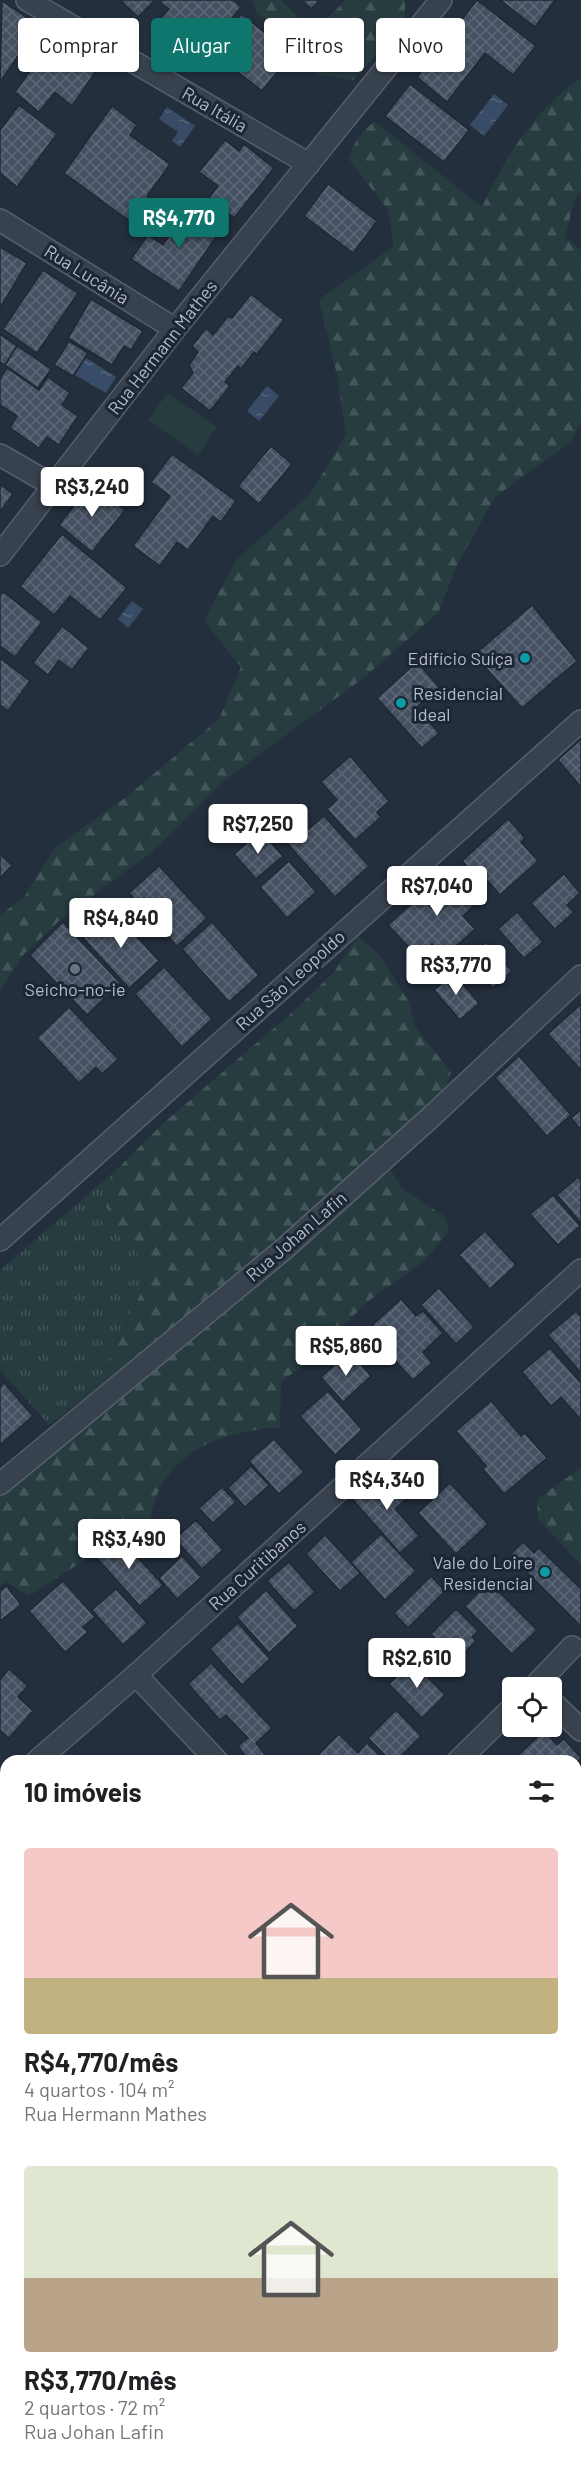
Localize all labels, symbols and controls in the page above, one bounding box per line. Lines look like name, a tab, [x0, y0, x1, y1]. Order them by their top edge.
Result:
chip: Comprar	[18, 18, 139, 72]
chip: Alugar	[151, 18, 252, 72]
chip: Filtros	[264, 18, 364, 72]
chip: Novo	[376, 18, 465, 72]
street label: Rua Itália	[178, 82, 252, 136]
pin: R$4,770	[124, 198, 234, 249]
text: R$4,770	[143, 205, 215, 229]
street label: Rua Lucânia	[41, 239, 133, 309]
street label: Rua Hermann Mathes	[103, 275, 221, 419]
pin: R$3,240	[37, 467, 147, 518]
text: R$3,240	[55, 474, 129, 498]
place label: Edifício Suíça	[408, 647, 513, 669]
marker: Edifício Suíça	[518, 651, 532, 665]
place label: Residencial Ideal	[413, 682, 503, 725]
marker: Residencial Ideal	[394, 696, 408, 710]
pin: R$7,250	[203, 804, 313, 855]
text: R$7,250	[223, 811, 294, 835]
pin: R$7,040	[382, 866, 492, 917]
text: R$7,040	[401, 873, 473, 897]
pin: R$4,840	[66, 898, 176, 949]
text: R$4,840	[83, 905, 159, 929]
street label: Rua São Leopoldo	[231, 925, 349, 1035]
pin: R$3,770	[401, 945, 511, 996]
text: R$3,770	[420, 952, 492, 976]
marker: Seicho-no-ie	[68, 962, 82, 976]
place label: Seicho-no-ie	[24, 978, 126, 1000]
street label: Rua Johan Lafin	[241, 1186, 351, 1286]
pin: R$5,860	[291, 1326, 401, 1377]
text: R$5,860	[310, 1333, 382, 1357]
pin: R$4,340	[332, 1460, 442, 1511]
text: R$4,340	[349, 1467, 425, 1491]
street label: Rua Curitibanos	[204, 1516, 310, 1614]
pin: R$3,490	[74, 1519, 184, 1570]
text: R$3,490	[92, 1526, 166, 1550]
place label: Vale do Loire Residencial	[433, 1551, 533, 1594]
marker: Vale do Loire Residencial	[538, 1565, 552, 1579]
pin: R$2,610	[362, 1638, 472, 1689]
text: R$2,610	[382, 1645, 452, 1669]
map controls	[502, 1677, 562, 1737]
button: locate	[502, 1677, 562, 1737]
icon: filters	[525, 1775, 558, 1808]
text: 10 imóveis	[24, 1776, 142, 1807]
icon: home	[237, 1887, 345, 1995]
text: R$4,770/mês	[24, 2046, 178, 2077]
text: 4 quartos · 104 m²	[24, 2077, 175, 2101]
text: Rua Hermann Mathes	[24, 2101, 207, 2125]
icon: home	[237, 2205, 345, 2313]
text: R$3,770/mês	[24, 2364, 177, 2395]
text: 2 quartos · 72 m²	[24, 2395, 165, 2419]
text: Rua Johan Lafin	[24, 2419, 164, 2443]

